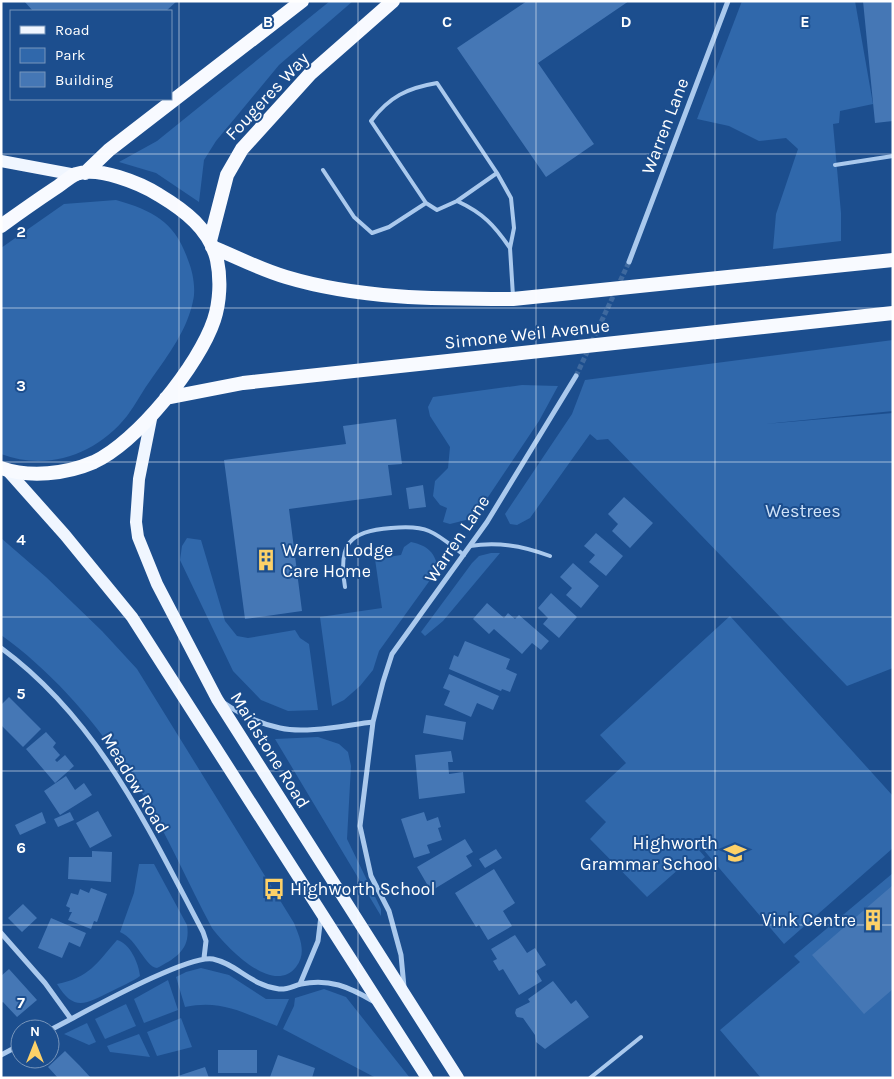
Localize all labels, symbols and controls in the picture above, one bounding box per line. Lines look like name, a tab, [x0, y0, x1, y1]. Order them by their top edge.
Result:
legend	[10, 10, 172, 100]
text: B	[263, 12, 273, 31]
text: C	[442, 12, 452, 31]
text: D	[621, 12, 632, 31]
text: E	[800, 12, 810, 31]
text: Road	[55, 21, 90, 39]
text: Park	[55, 46, 85, 64]
street label: Fougeres Way	[221, 47, 314, 145]
text: Building	[55, 71, 113, 89]
street label: Warren Lane	[637, 75, 693, 177]
text: 2	[16, 222, 26, 241]
street label: Simone Weil Avenue	[443, 314, 611, 354]
text: 3	[16, 376, 26, 395]
street label: Warren Lane	[420, 491, 494, 587]
park label: Westrees	[765, 500, 841, 522]
text: 4	[16, 530, 26, 549]
place label: Warren Lodge Care Home	[282, 539, 393, 582]
building icon: Warren Lodge Care Home	[253, 547, 279, 573]
text: 5	[16, 684, 26, 703]
street label: Maidstone Road	[225, 688, 315, 812]
street label: Meadow Road	[96, 729, 174, 837]
place label: Highworth Grammar School	[580, 832, 718, 875]
text: 6	[16, 838, 26, 857]
school or university icon: Highworth Grammar School	[722, 840, 748, 866]
bus stop icon: Highworth School	[261, 876, 287, 902]
place label: Highworth School	[290, 878, 435, 900]
building icon: Vink Centre	[860, 907, 886, 933]
place label: Vink Centre	[762, 909, 856, 931]
text: 7	[17, 993, 25, 1012]
north arrow	[10, 1019, 60, 1069]
text: N	[30, 1023, 40, 1040]

